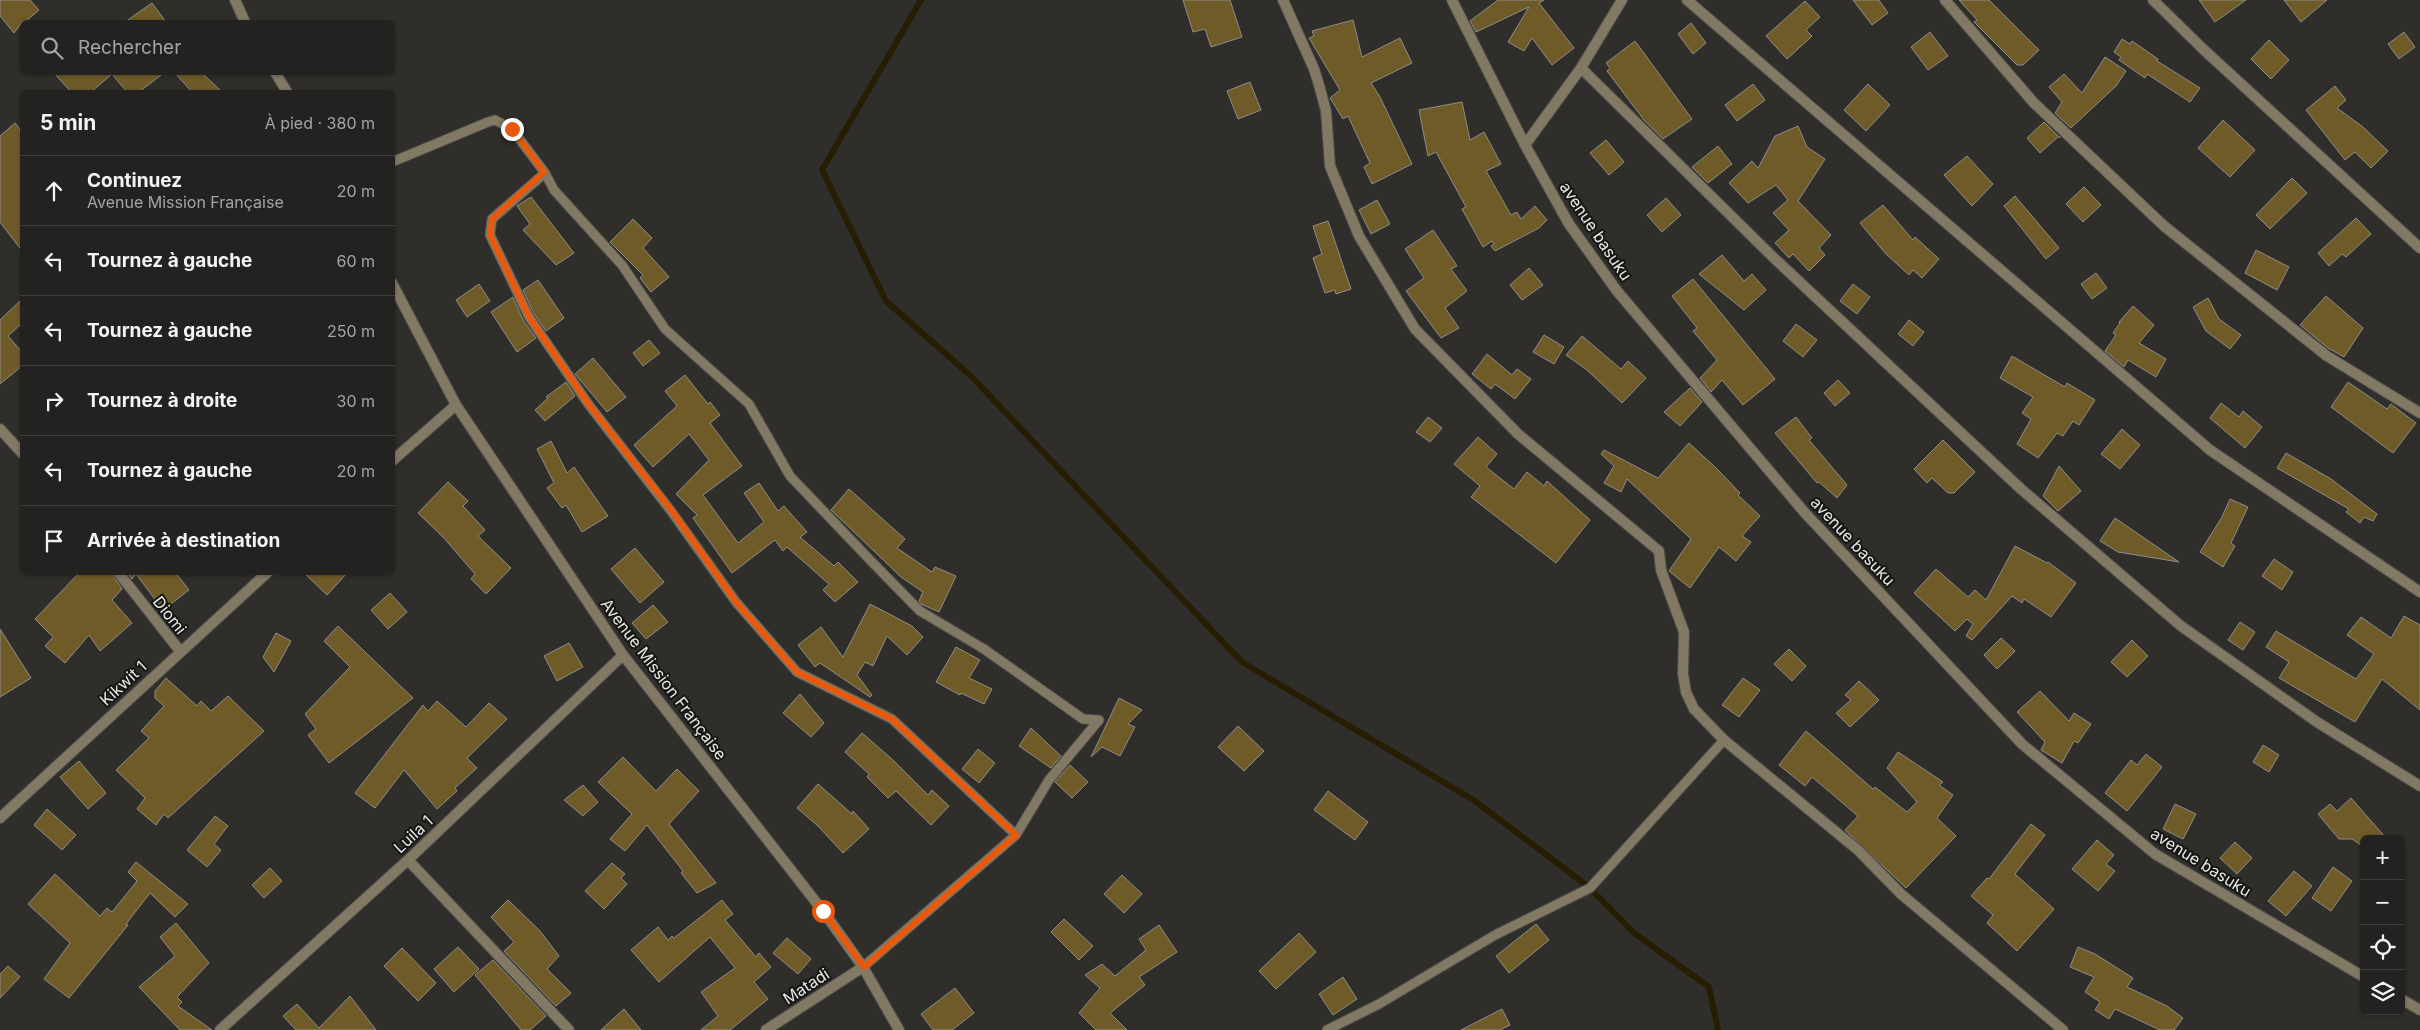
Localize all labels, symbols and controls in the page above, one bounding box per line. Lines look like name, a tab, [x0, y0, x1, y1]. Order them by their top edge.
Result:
search box	[20, 20, 395, 75]
icon: search	[38, 34, 66, 62]
text: Rechercher	[78, 36, 181, 59]
text: 5 min	[40, 110, 96, 135]
text: À pied · 380 m	[265, 113, 375, 133]
route end	[501, 118, 524, 141]
text: Continuez	[87, 169, 182, 192]
icon: ahead	[40, 177, 68, 205]
street label: avenue basuku	[1556, 178, 1636, 284]
text: 20 m	[337, 181, 375, 201]
text: Avenue Mission Française	[87, 192, 284, 212]
icon: left	[40, 247, 68, 275]
text: Tournez à gauche	[87, 249, 252, 272]
text: 60 m	[336, 251, 375, 271]
icon: left	[40, 317, 68, 345]
text: Tournez à gauche	[87, 319, 252, 342]
text: 250 m	[327, 321, 375, 341]
icon: right	[40, 387, 68, 415]
text: Tournez à droite	[87, 389, 237, 412]
text: 30 m	[337, 391, 375, 411]
icon: left	[40, 457, 68, 485]
text: Tournez à gauche	[87, 459, 252, 482]
text: 20 m	[337, 461, 375, 481]
street label: avenue basuku	[1807, 492, 1899, 590]
icon: arrive	[40, 527, 68, 555]
text: Arrivée à destination	[87, 529, 280, 552]
street label: Diomi	[149, 592, 191, 638]
street label: Avenue Mission Française	[597, 594, 731, 764]
street label: Kikwit 1	[95, 656, 151, 710]
street label: Luila 1	[389, 811, 437, 857]
street label: avenue basuku	[2147, 823, 2255, 901]
map controls	[2360, 835, 2405, 1015]
button: +	[2360, 835, 2405, 880]
button: −	[2360, 880, 2405, 925]
route start	[812, 900, 835, 923]
button: locate	[2360, 925, 2405, 970]
street label: Matadi	[779, 964, 833, 1008]
button: layers	[2360, 970, 2405, 1015]

